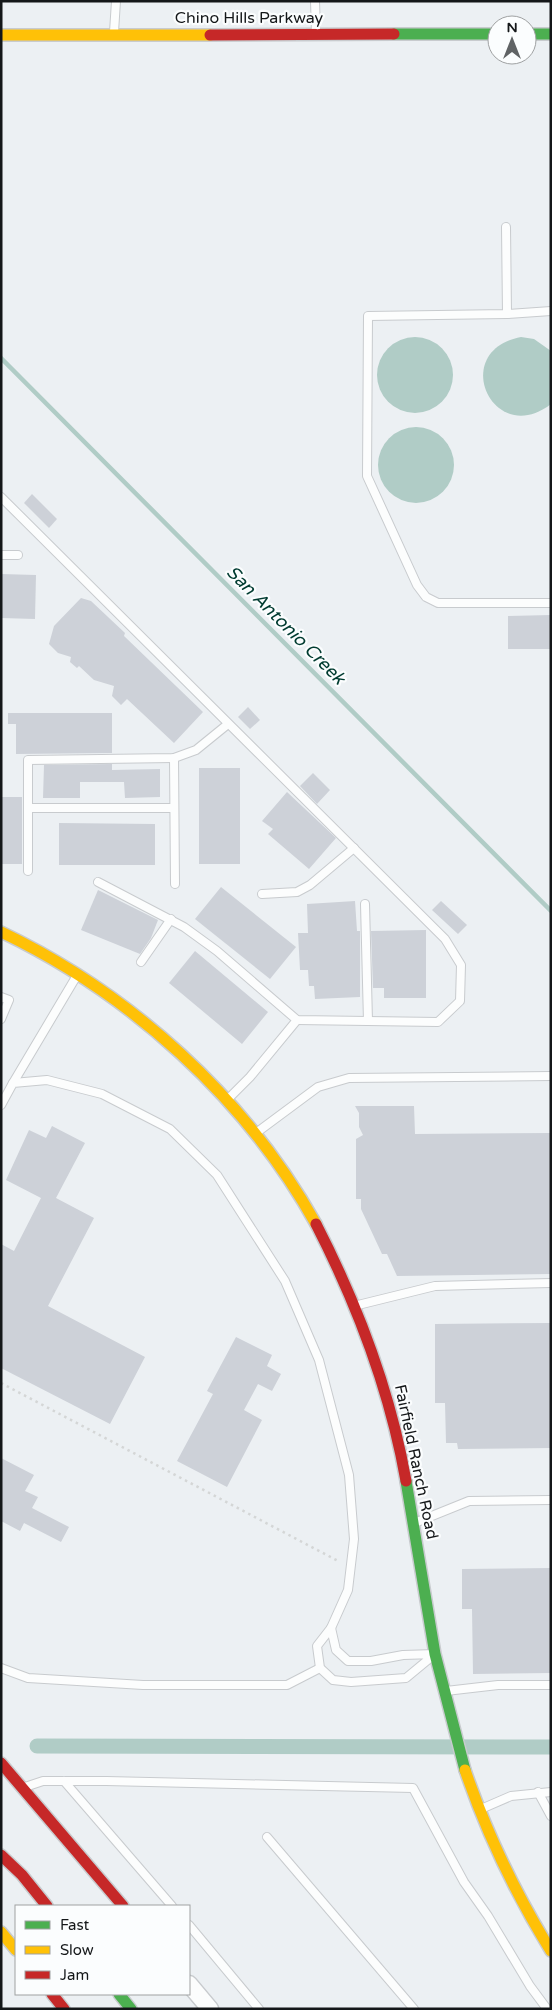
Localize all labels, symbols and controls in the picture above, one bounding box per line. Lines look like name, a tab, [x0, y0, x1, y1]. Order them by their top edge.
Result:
street label: Chino Hills Parkway	[175, 8, 324, 28]
north arrow	[487, 15, 537, 65]
text: N	[506, 19, 518, 36]
water label: San Antonio Creek	[222, 561, 351, 690]
street label: Fairfield Ranch Road	[390, 1383, 442, 1541]
legend	[15, 1905, 190, 1995]
text: Fast	[60, 1916, 90, 1934]
text: Slow	[60, 1941, 94, 1959]
text: Jam	[60, 1966, 89, 1984]

